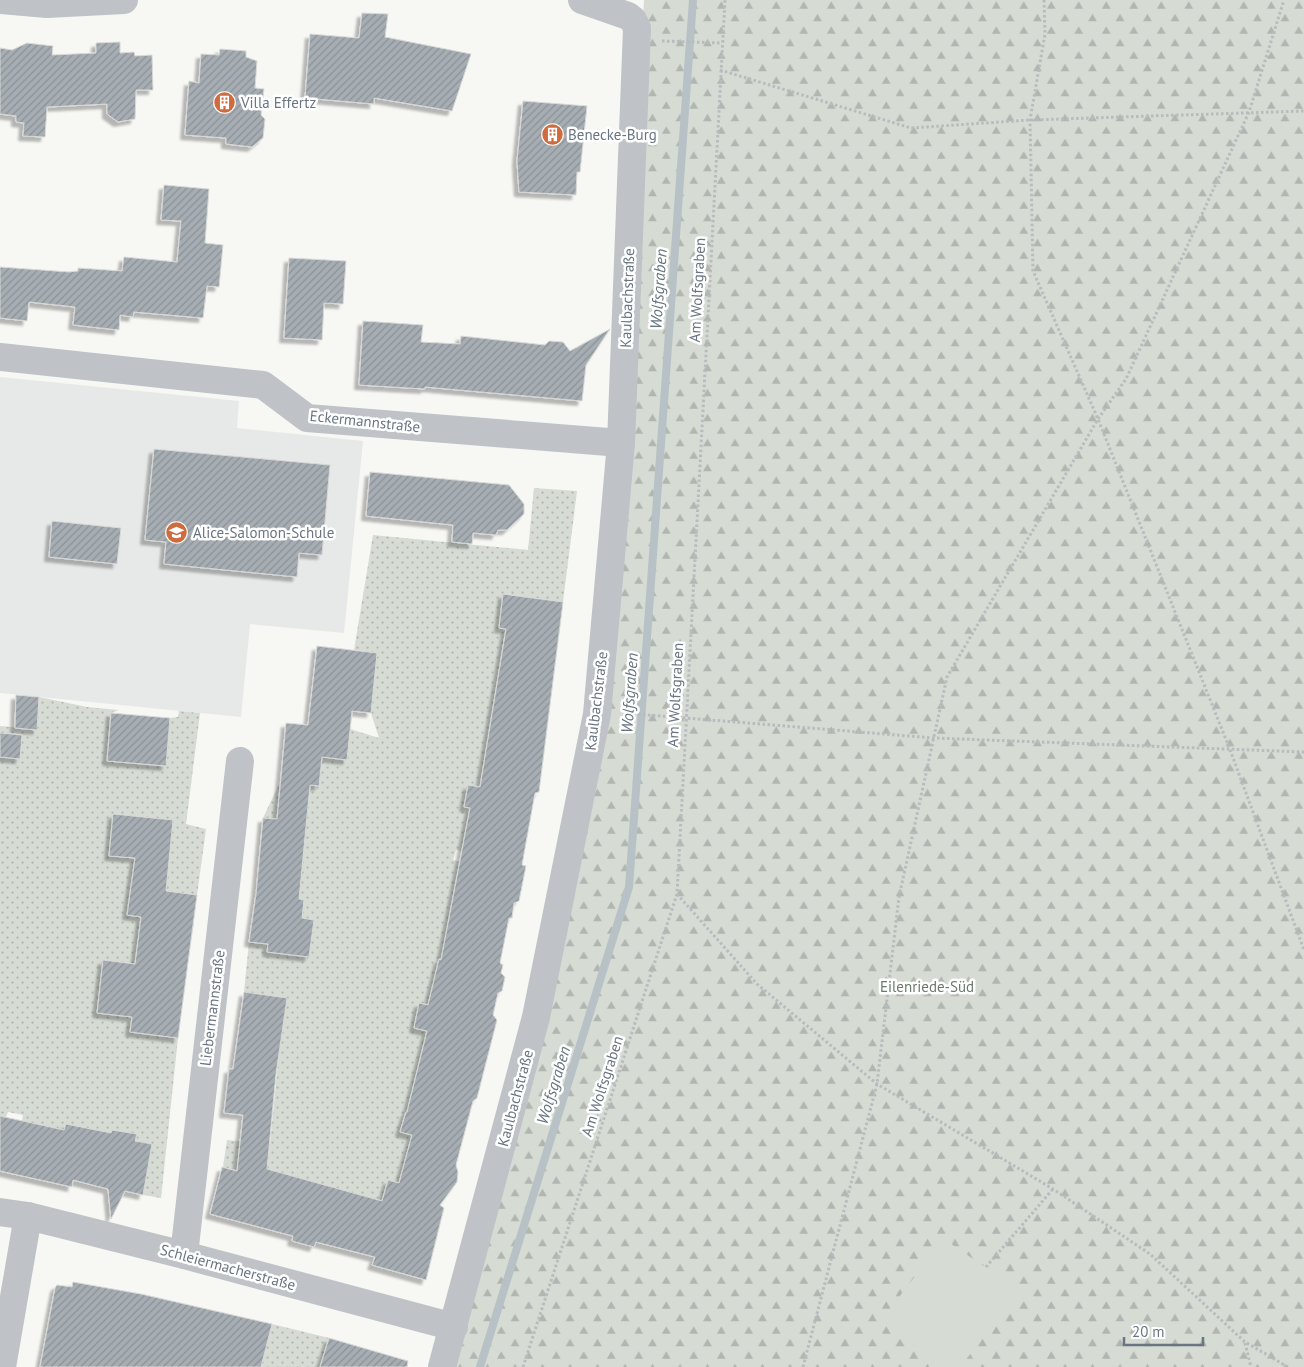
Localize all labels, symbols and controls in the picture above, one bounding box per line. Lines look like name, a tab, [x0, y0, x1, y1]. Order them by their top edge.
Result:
building icon: Villa Effertz	[213, 90, 237, 114]
place label: Villa Effertz	[240, 93, 316, 112]
building icon: Benecke-Burg	[540, 122, 564, 146]
place label: Benecke-Burg	[568, 125, 657, 144]
street label: Am Wolfsgraben	[685, 237, 709, 343]
street label: Kaulbachstraße	[616, 248, 638, 348]
water label: Wolfsgraben	[645, 248, 671, 330]
street label: Eckermannstraße	[309, 406, 421, 436]
school or university icon: Alice-Salomon-Schule	[165, 520, 189, 544]
place label: Alice-Salomon-Schule	[193, 523, 334, 542]
street label: Am Wolfsgraben	[663, 642, 687, 748]
street label: Kaulbachstraße	[581, 650, 611, 752]
water label: Wolfsgraben	[616, 652, 642, 734]
street label: Liebermannstraße	[195, 949, 229, 1067]
park label: Eilenriede-Süd	[880, 977, 974, 996]
street label: Am Wolfsgraben	[577, 1033, 627, 1139]
water label: Wolfsgraben	[532, 1044, 574, 1126]
street label: Kaulbachstraße	[493, 1047, 537, 1149]
street label: Schleiermacherstraße	[158, 1240, 298, 1294]
scale bar	[1124, 1314, 1203, 1346]
text: 20 m	[1132, 1322, 1165, 1341]

